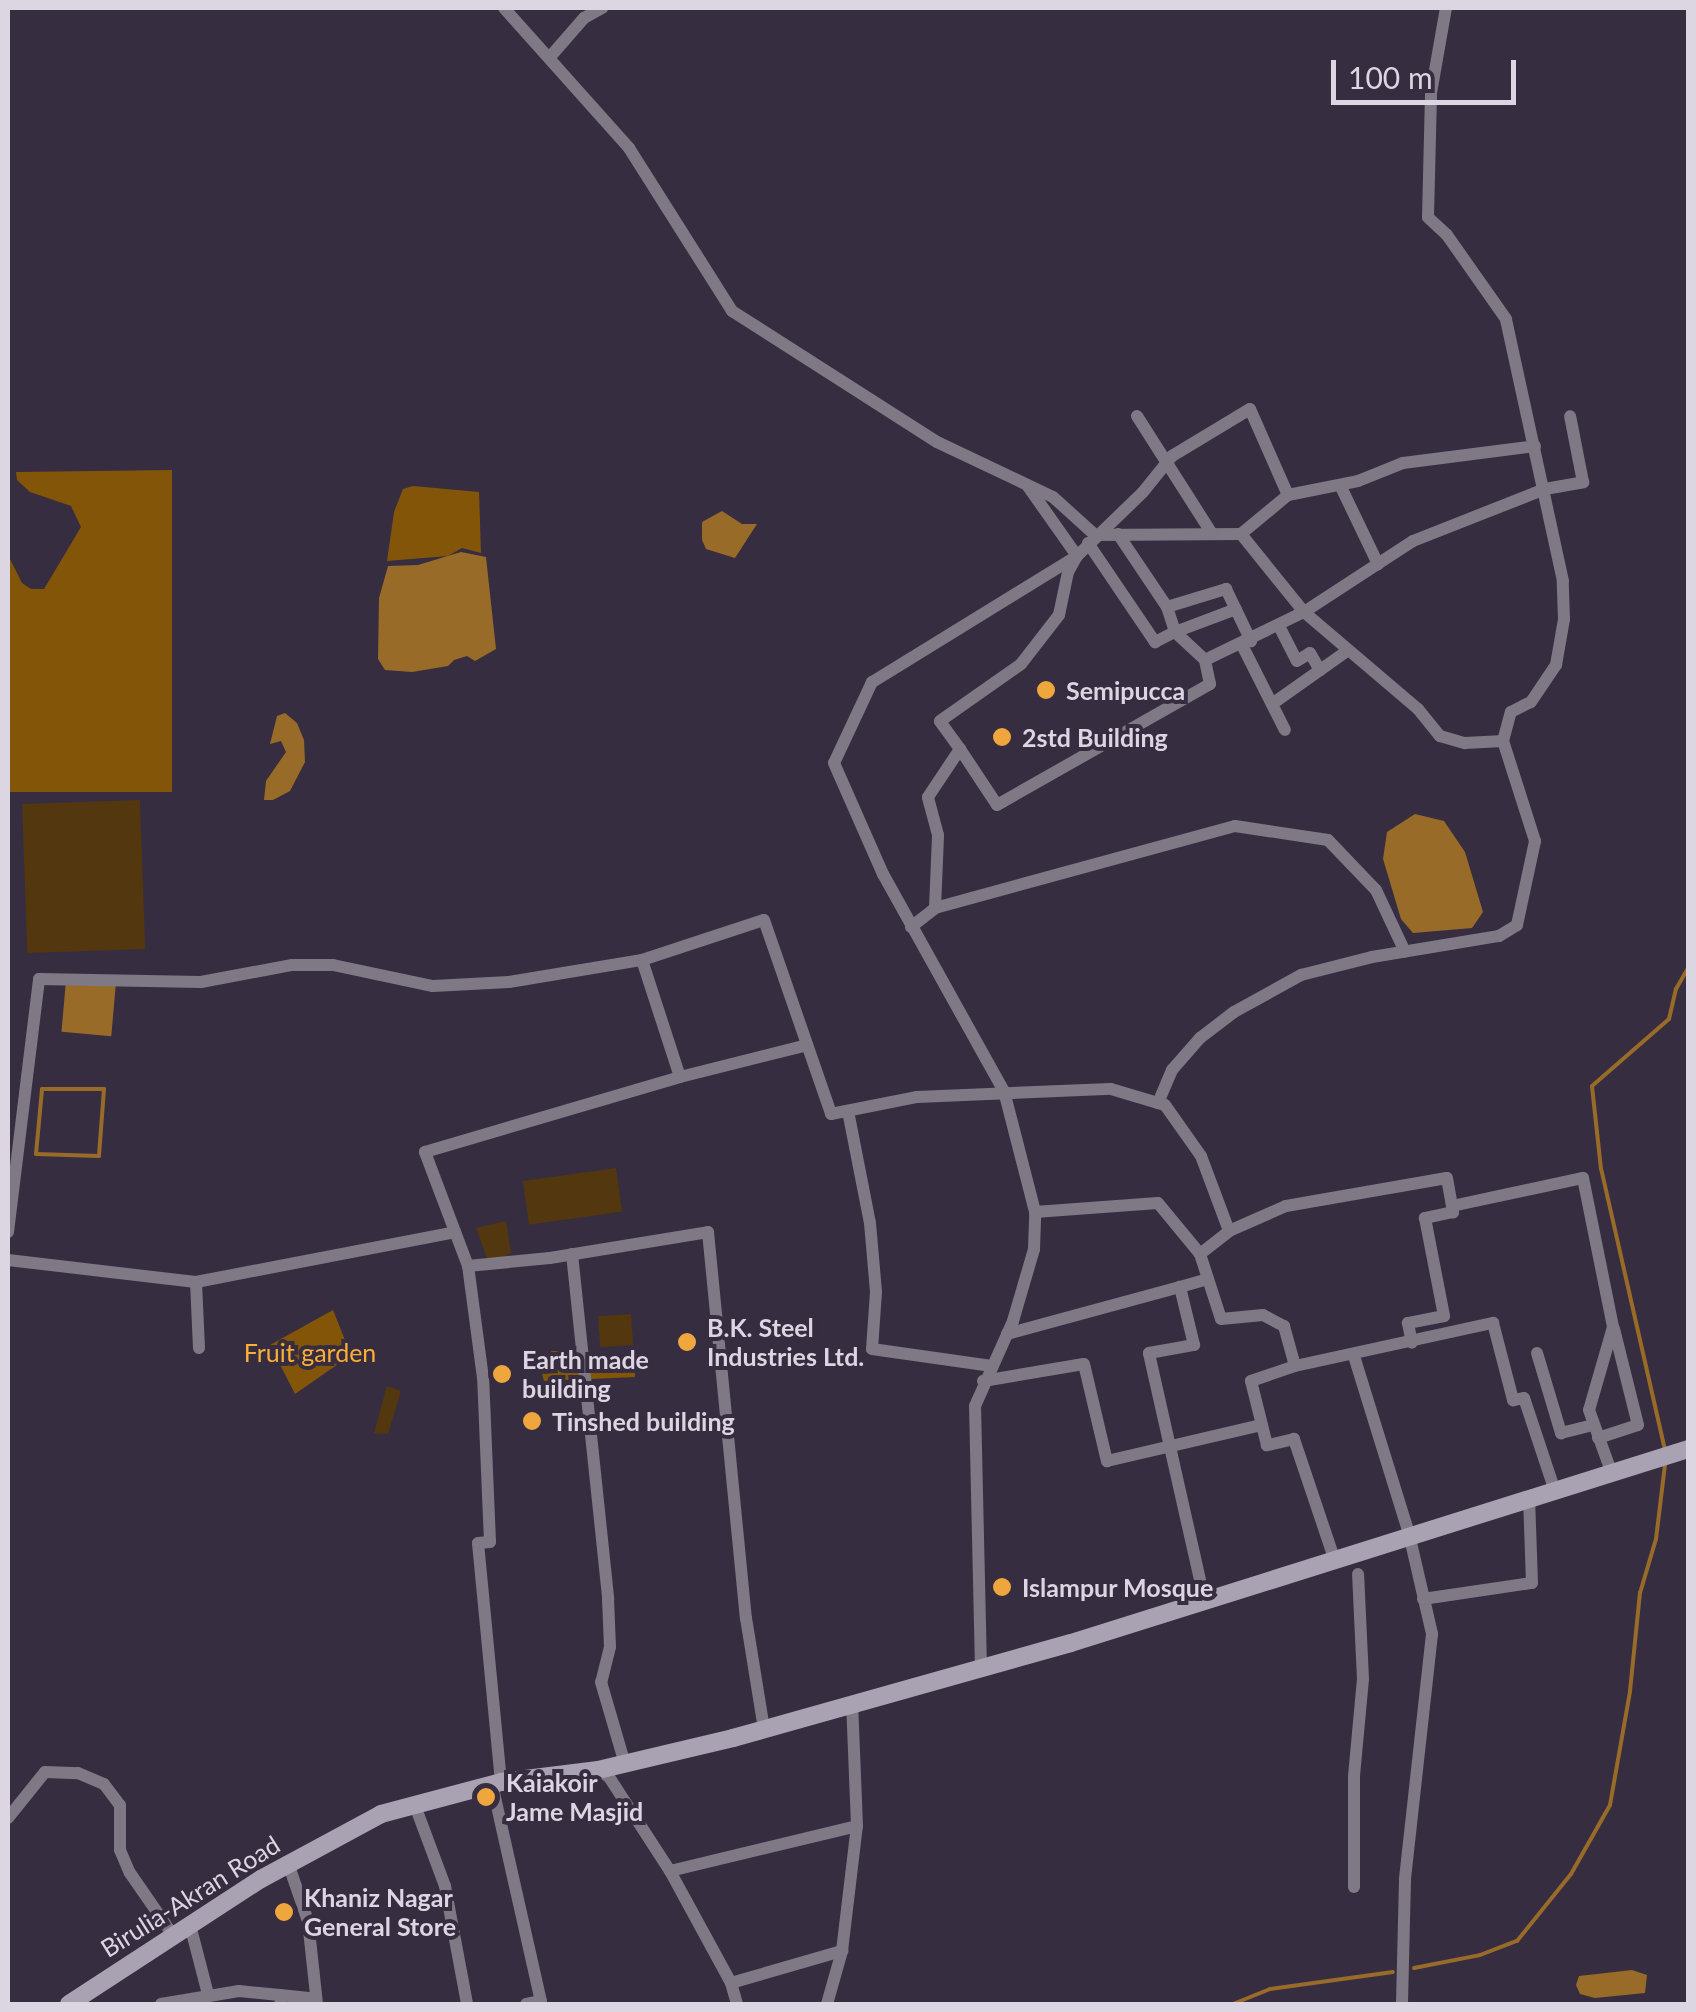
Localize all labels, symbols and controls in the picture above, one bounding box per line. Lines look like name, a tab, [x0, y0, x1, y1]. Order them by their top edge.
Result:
scale bar	[1336, 40, 1521, 102]
text: 100 m	[1348, 59, 1433, 95]
place label: Semipucca	[1066, 675, 1185, 705]
marker: Semipucca	[1035, 679, 1057, 701]
place label: 2std Building	[1022, 722, 1168, 752]
marker: 2std Building	[991, 726, 1013, 748]
place label: B.K. Steel Industries Ltd.	[707, 1313, 864, 1372]
marker: B.K. Steel Industries Ltd.	[676, 1331, 698, 1353]
park label: Fruit garden	[244, 1337, 376, 1367]
place label: Earth made building	[522, 1345, 649, 1404]
marker: Earth made building	[491, 1363, 513, 1385]
place label: Tinshed building	[552, 1406, 735, 1436]
marker: Tinshed building	[521, 1410, 543, 1432]
place label: Islampur Mosque	[1022, 1572, 1214, 1602]
marker: Islampur Mosque	[991, 1576, 1013, 1598]
place label: Kaiakoir Jame Masjid	[506, 1768, 643, 1827]
marker: Kaiakoir Jame Masjid	[475, 1786, 497, 1808]
street label: Birulia-Akran Road	[95, 1829, 285, 1963]
place label: Khaniz Nagar General Store	[304, 1883, 456, 1942]
marker: Khaniz Nagar General Store	[273, 1901, 295, 1923]

